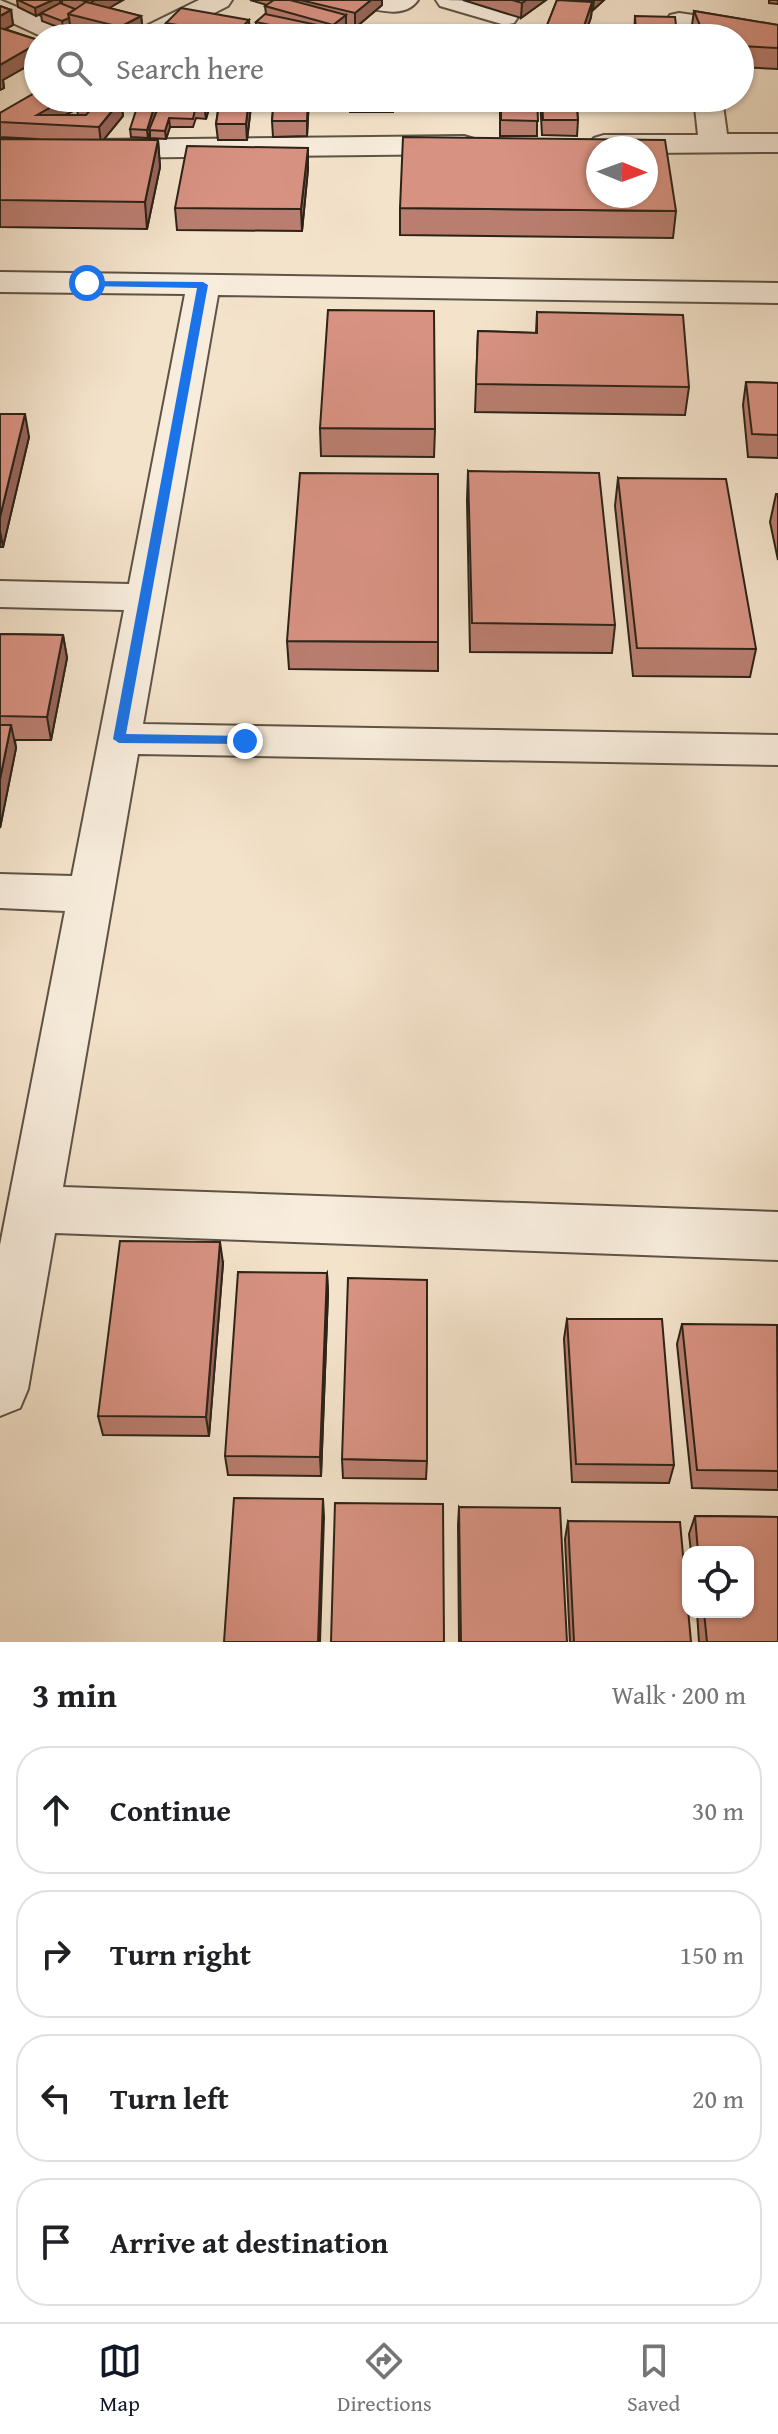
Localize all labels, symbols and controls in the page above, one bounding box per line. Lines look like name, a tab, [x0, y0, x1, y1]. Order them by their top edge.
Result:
search box	[24, 24, 754, 112]
icon: search	[52, 46, 96, 90]
text: Search here	[116, 46, 264, 90]
north arrow	[586, 136, 658, 208]
route start	[69, 265, 105, 301]
route end	[227, 723, 263, 759]
map controls	[682, 1546, 754, 1618]
button: locate	[682, 1546, 754, 1618]
text: 3 min	[32, 1670, 117, 1719]
text: Walk · 200 m	[612, 1675, 746, 1714]
icon: ahead	[34, 1788, 78, 1832]
text: Continue	[110, 1788, 231, 1832]
text: 30 m	[692, 1791, 744, 1830]
icon: right	[34, 1932, 78, 1976]
text: Turn right	[110, 1932, 251, 1976]
text: 150 m	[679, 1935, 744, 1974]
icon: left	[34, 2076, 78, 2120]
text: Turn left	[110, 2076, 229, 2120]
text: 20 m	[692, 2079, 744, 2118]
icon: arrive	[34, 2220, 78, 2264]
text: Arrive at destination	[110, 2220, 388, 2264]
tab: Map	[98, 2339, 142, 2419]
tab: Directions	[337, 2339, 432, 2419]
tab: Saved	[627, 2339, 680, 2419]

